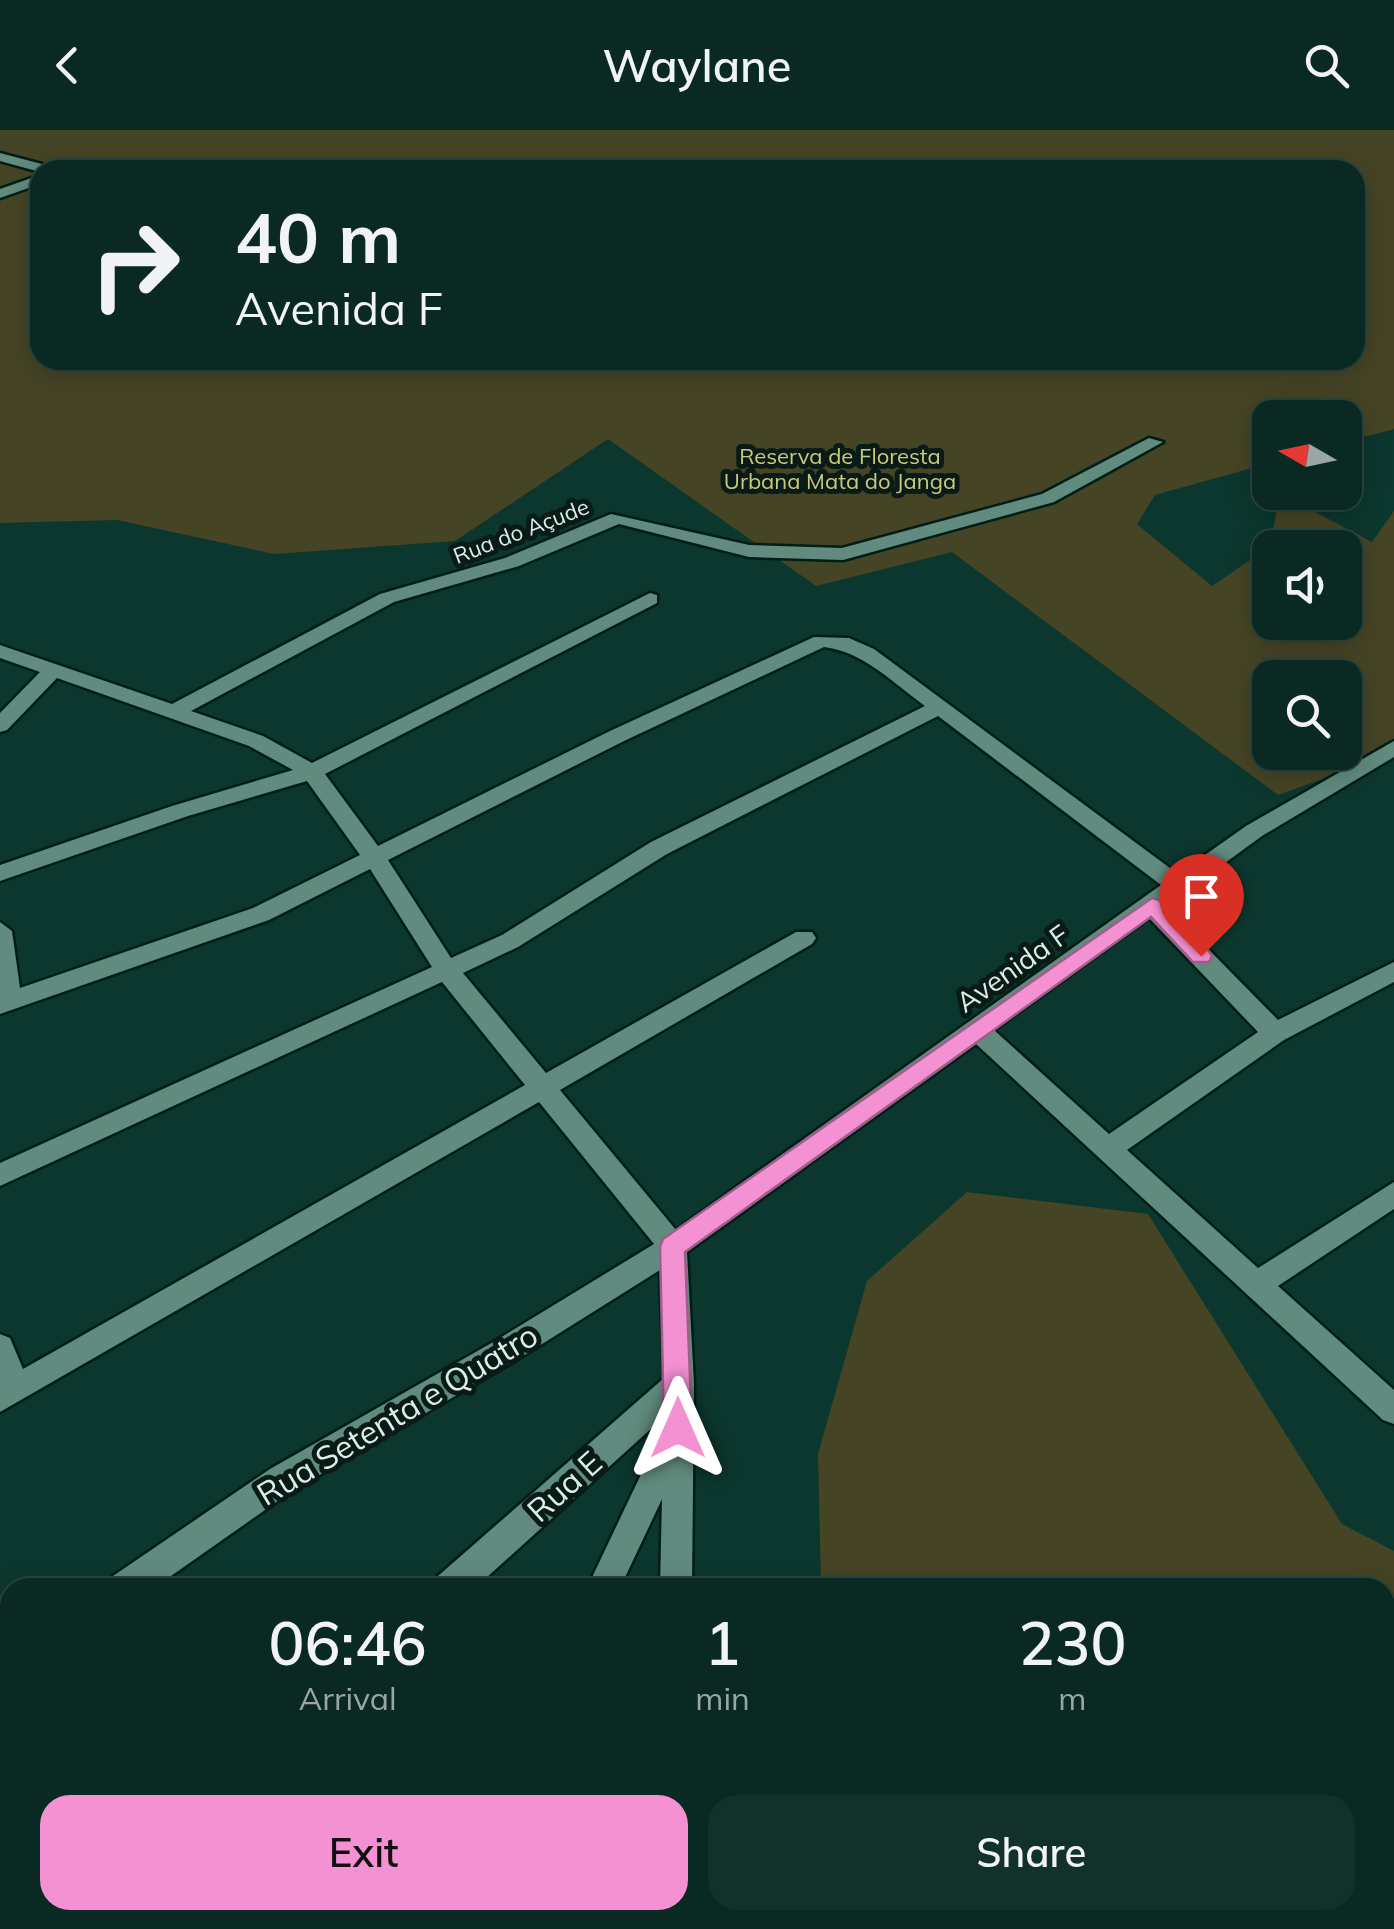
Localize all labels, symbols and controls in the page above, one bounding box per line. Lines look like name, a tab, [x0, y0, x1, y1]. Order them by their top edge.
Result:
text: Waylane	[603, 37, 791, 93]
icon: back	[40, 38, 95, 93]
icon: search	[1299, 38, 1354, 93]
text: 40 m	[235, 193, 401, 281]
icon: right	[70, 200, 200, 330]
text: Avenida F	[235, 280, 443, 336]
north arrow	[1252, 400, 1362, 510]
map controls	[1252, 400, 1362, 770]
park label: Reserva de Floresta Urbana Mata do Janga	[724, 442, 956, 495]
street label: Rua do Açude	[449, 492, 593, 570]
button: sound	[1252, 530, 1362, 640]
button: search	[1252, 660, 1362, 770]
pin	[1159, 854, 1244, 957]
icon: arrive	[1174, 869, 1229, 924]
street label: Avenida F	[949, 917, 1075, 1019]
street label: Rua Setenta e Quatro	[249, 1314, 545, 1514]
position arrow	[626, 1376, 730, 1480]
street label: Rua E	[518, 1442, 610, 1530]
text: 06:46	[269, 1605, 427, 1680]
text: 1	[705, 1605, 741, 1680]
text: 230	[1018, 1605, 1126, 1680]
text: Arrival	[299, 1678, 397, 1718]
text: min	[695, 1678, 750, 1718]
text: m	[1058, 1678, 1086, 1718]
button: Exit	[40, 1795, 688, 1910]
button: Share	[708, 1795, 1355, 1910]

